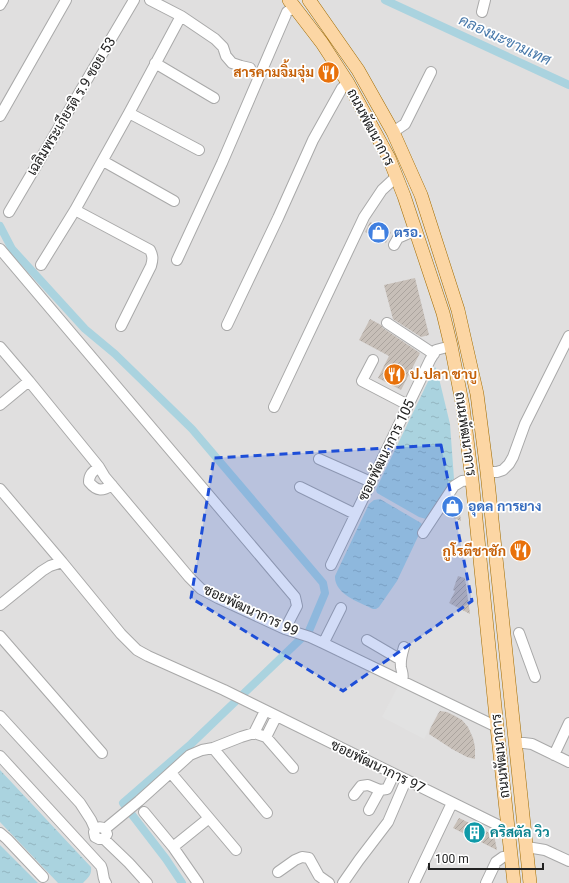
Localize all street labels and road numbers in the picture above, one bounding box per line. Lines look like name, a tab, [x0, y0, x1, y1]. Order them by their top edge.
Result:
street label: เฉลิมพระเกียรติ ร.9 ซอย 53	[22, 33, 119, 178]
street label: ถนนพัฒนาการ	[344, 86, 398, 168]
street label: ถนนพัฒนาการ	[452, 391, 480, 477]
street label: ซอยพัฒนาการ 105	[354, 397, 418, 503]
street label: ซอยพัฒนาการ 99	[201, 581, 301, 639]
street label: ถนนพัฒนาการ	[488, 713, 512, 799]
street label: ซอยพัฒนาการ 97	[328, 736, 428, 796]

